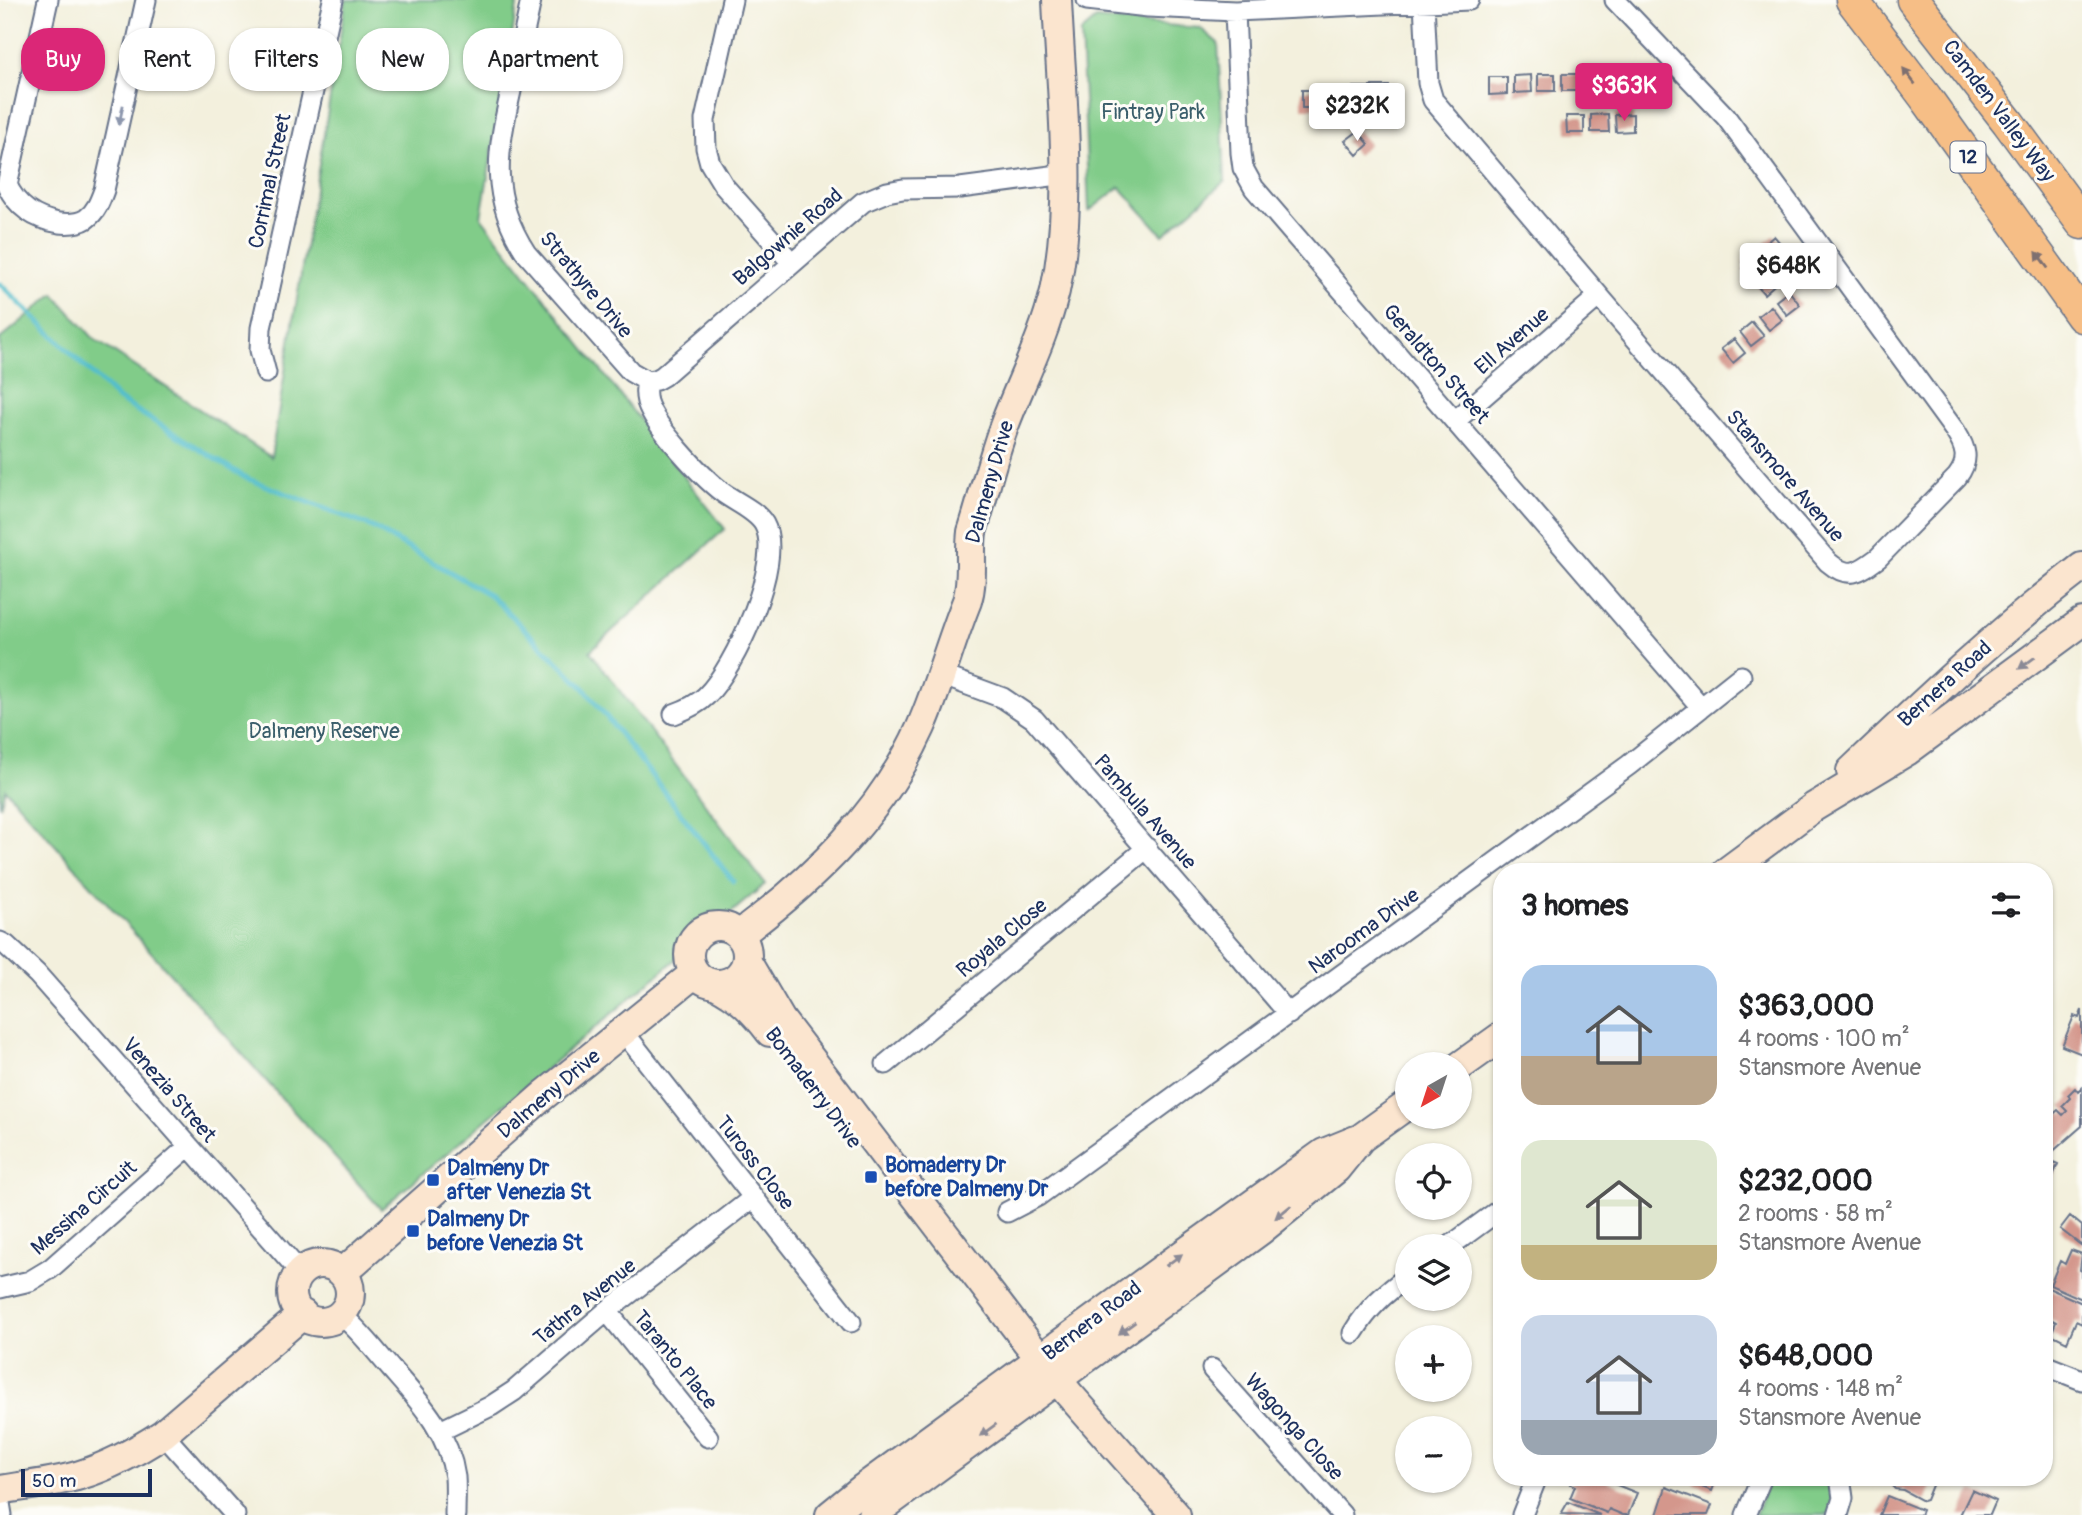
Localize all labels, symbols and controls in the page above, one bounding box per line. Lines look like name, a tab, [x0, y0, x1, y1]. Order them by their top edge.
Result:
chip: Buy	[21, 28, 105, 91]
chip: Rent	[119, 28, 215, 91]
chip: Filters	[229, 28, 342, 91]
chip: New	[356, 28, 449, 91]
chip: Apartment	[463, 28, 623, 91]
street label: Camden Valley Way	[1937, 35, 2061, 187]
pin: $363K	[1575, 64, 1673, 123]
one-way arrow	[1903, 67, 1917, 85]
text: $363K	[1591, 71, 1657, 100]
pin: $232K	[1308, 83, 1406, 143]
text: $232K	[1325, 91, 1389, 120]
park label: Fintray Park	[1101, 99, 1205, 126]
one-way arrow	[115, 104, 126, 126]
street label: Corrimal Street	[243, 110, 298, 251]
road number: 12	[1951, 141, 1986, 172]
street label: Balgownie Road	[728, 182, 848, 292]
street label: Strathyre Drive	[533, 226, 639, 345]
pin: $648K	[1739, 244, 1837, 303]
text: $648K	[1756, 251, 1820, 280]
one-way arrow	[2035, 251, 2049, 269]
street label: Geraldton Street	[1377, 299, 1496, 430]
street label: Ell Avenue	[1469, 301, 1555, 381]
street label: Stansmore Avenue	[1720, 404, 1850, 548]
street label: Dalmeny Drive	[960, 417, 1021, 546]
street label: Bernera Road	[1892, 635, 1998, 733]
one-way arrow	[2018, 656, 2036, 670]
park label: Dalmeny Reserve	[248, 718, 400, 745]
street label: Pambula Avenue	[1088, 749, 1203, 876]
street label: Narooma Drive	[1303, 881, 1425, 980]
icon: filters	[1987, 886, 2025, 924]
text: 3 homes	[1521, 887, 1628, 924]
street label: Royala Close	[951, 892, 1053, 984]
text: $363,000	[1738, 987, 1874, 1024]
icon: home	[1577, 993, 1661, 1077]
street label: Bomaderry Drive	[759, 1022, 868, 1155]
text: 4 rooms · 100 m²	[1738, 1024, 1910, 1053]
street label: Venezia Street	[116, 1032, 222, 1149]
street label: Dalmeny Drive	[492, 1043, 607, 1145]
north arrow	[1395, 1052, 1472, 1129]
map controls	[1395, 1052, 1472, 1493]
text: Stansmore Avenue	[1738, 1053, 1921, 1082]
street label: Tuross Close	[710, 1110, 801, 1216]
button: locate	[1395, 1143, 1472, 1220]
place label: Bomaderry Dr before Dalmeny Dr	[885, 1152, 1049, 1203]
street label: Messina Circuit	[25, 1154, 143, 1261]
place label: Dalmeny Dr after Venezia St	[447, 1155, 591, 1206]
text: $232,000	[1738, 1162, 1873, 1199]
icon: home	[1577, 1168, 1661, 1252]
marker: Bomaderry Dr before Dalmeny Dr	[863, 1169, 879, 1185]
marker: Dalmeny Dr after Venezia St	[425, 1172, 441, 1188]
text: 2 rooms · 58 m²	[1738, 1199, 1893, 1228]
one-way arrow	[1275, 1204, 1292, 1219]
place label: Dalmeny Dr before Venezia St	[427, 1206, 583, 1257]
marker: Dalmeny Dr before Venezia St	[405, 1223, 421, 1239]
text: Stansmore Avenue	[1738, 1228, 1921, 1257]
button: layers	[1395, 1234, 1472, 1311]
street label: Tathra Avenue	[528, 1252, 642, 1352]
one-way arrow	[1165, 1254, 1183, 1268]
street label: Bernera Road	[1037, 1275, 1147, 1367]
street label: Taranto Place	[627, 1305, 724, 1416]
one-way arrow	[1118, 1321, 1137, 1335]
button: +	[1395, 1325, 1472, 1402]
text: $648,000	[1738, 1337, 1873, 1374]
icon: home	[1577, 1343, 1661, 1427]
street label: Wagonga Close	[1239, 1368, 1350, 1487]
text: 4 rooms · 148 m²	[1738, 1374, 1903, 1403]
text: Stansmore Avenue	[1738, 1403, 1921, 1432]
button: −	[1395, 1416, 1472, 1493]
one-way arrow	[979, 1423, 997, 1437]
scale bar	[21, 1466, 152, 1498]
text: 50 m	[32, 1469, 76, 1493]

